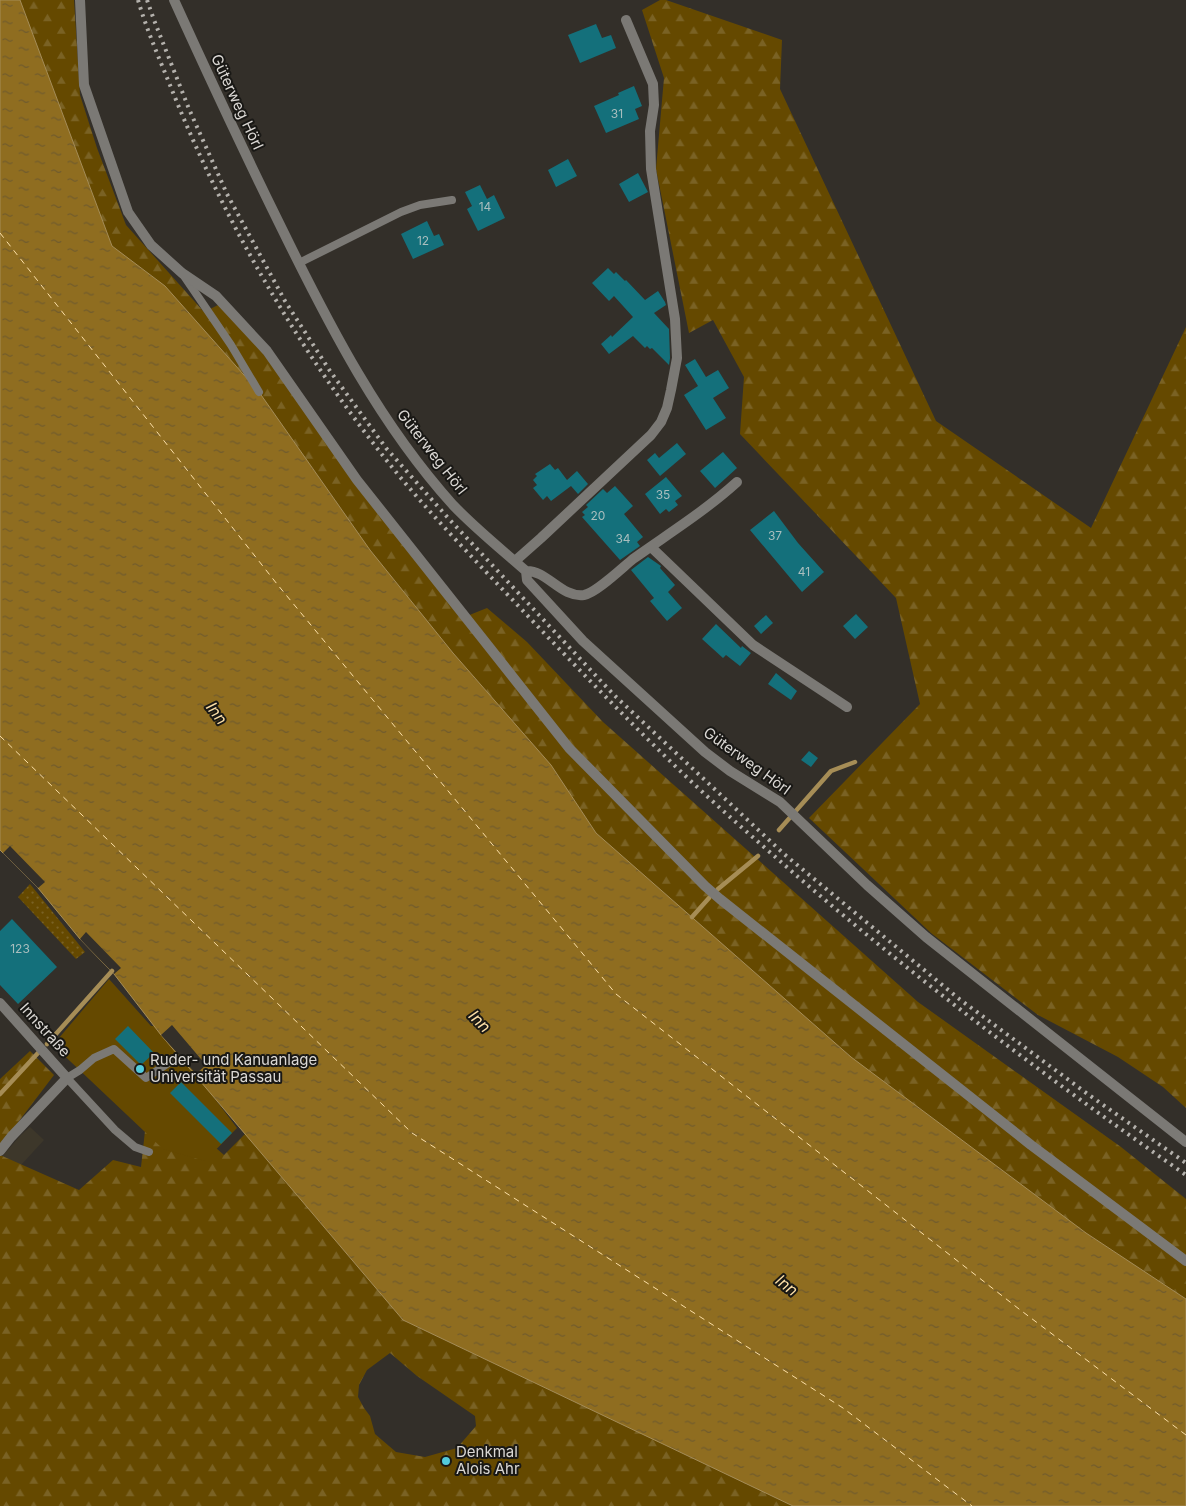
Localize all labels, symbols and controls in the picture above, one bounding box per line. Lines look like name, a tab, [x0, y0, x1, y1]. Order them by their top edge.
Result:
street label: Güterweg Hörl	[207, 51, 268, 153]
house number: 31	[611, 106, 623, 121]
house number: 14	[479, 199, 492, 214]
house number: 12	[417, 233, 429, 248]
street label: Güterweg Hörl	[393, 405, 472, 498]
house number: 35	[656, 487, 670, 502]
house number: 20	[591, 508, 605, 523]
house number: 37	[768, 528, 782, 543]
house number: 34	[615, 531, 631, 546]
house number: 41	[798, 564, 810, 579]
water label: Inn	[202, 698, 232, 728]
street label: Güterweg Hörl	[700, 723, 795, 799]
house number: 123	[10, 941, 30, 956]
street label: Innstraße	[16, 999, 75, 1061]
water label: Inn	[465, 1006, 495, 1036]
place label: Ruder- und Kanuanlage Universität Passau	[150, 1050, 317, 1086]
marker: Ruder- und Kanuanlage Universität Passau	[134, 1063, 146, 1075]
water label: Inn	[772, 1270, 802, 1300]
place label: Denkmal Alois Ahr	[456, 1442, 520, 1478]
marker: Denkmal Alois Ahr	[440, 1455, 452, 1467]

